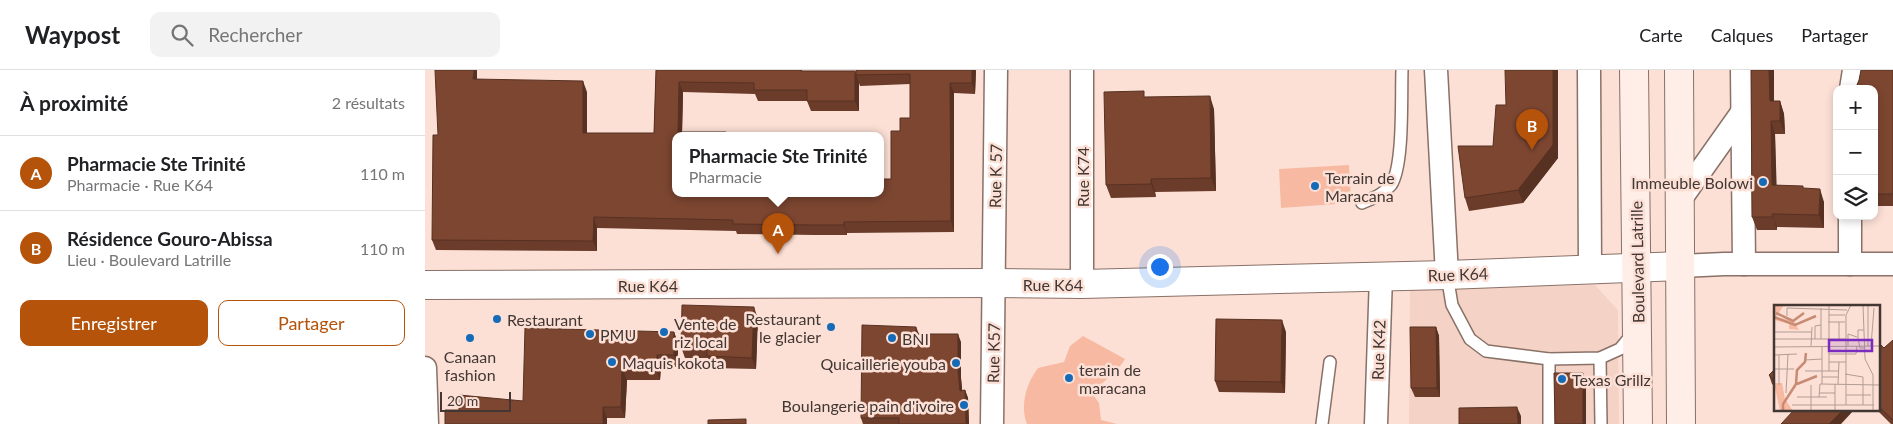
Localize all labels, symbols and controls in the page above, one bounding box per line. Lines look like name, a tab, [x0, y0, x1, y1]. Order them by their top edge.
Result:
search box	[150, 12, 500, 57]
text: Waypost	[25, 20, 120, 49]
icon: search	[168, 21, 196, 49]
text: Rechercher	[208, 23, 302, 46]
text: Carte	[1639, 24, 1683, 46]
text: Calques	[1711, 24, 1773, 46]
text: Partager	[1801, 24, 1868, 46]
map controls	[1833, 85, 1878, 220]
button: +	[1833, 85, 1878, 130]
text: À proximité	[20, 90, 128, 115]
text: 2 résultats	[332, 93, 405, 112]
pin: B	[1516, 109, 1548, 150]
button: −	[1833, 130, 1878, 175]
popup	[672, 132, 884, 197]
text: Pharmacie Ste Trinité	[689, 144, 867, 167]
street label: Rue K 57	[985, 144, 1005, 208]
street label: Rue K74	[1073, 147, 1092, 207]
text: Pharmacie Ste Trinité	[67, 152, 246, 175]
text: A	[30, 164, 42, 183]
text: 110 m	[360, 164, 405, 183]
text: Pharmacie	[689, 167, 762, 186]
place label: Terrain de Maracana	[1325, 168, 1395, 205]
place label: Immeuble Bolowi	[1631, 173, 1753, 192]
text: Pharmacie · Rue K64	[67, 175, 213, 194]
button: layers	[1833, 175, 1878, 220]
marker: Immeuble Bolowi	[1757, 176, 1769, 188]
marker: Terrain de Maracana	[1309, 180, 1321, 192]
street label: Boulevard Latrille	[1626, 201, 1648, 323]
pin: A	[762, 213, 794, 254]
text: Résidence Gouro-Abissa	[67, 227, 273, 250]
text: B	[31, 239, 41, 258]
text: 110 m	[360, 239, 405, 258]
text: Lieu · Boulevard Latrille	[67, 250, 231, 269]
your location	[1147, 254, 1173, 280]
street label: Rue K64	[1428, 263, 1488, 285]
street label: Rue K64	[1023, 275, 1083, 294]
street label: Rue K64	[618, 276, 678, 295]
button: Enregistrer	[20, 300, 208, 346]
button: Partager	[218, 300, 405, 346]
inset map	[1774, 305, 1881, 412]
place label: Restaurant le glacier	[745, 309, 821, 346]
place label: Restaurant	[507, 310, 583, 329]
marker: Restaurant	[491, 313, 503, 325]
place label: Vente de riz local	[674, 314, 737, 351]
street label: Rue K42	[1367, 320, 1389, 380]
marker: Restaurant le glacier	[825, 321, 837, 333]
street label: Rue K57	[983, 323, 1003, 383]
place label: PMU	[600, 325, 636, 344]
marker: Vente de riz local	[658, 326, 670, 338]
marker: PMU	[584, 328, 596, 340]
place label: BNI	[902, 329, 929, 348]
marker: Canaan fashion	[464, 332, 476, 344]
marker: BNI	[886, 332, 898, 344]
place label: Canaan fashion	[444, 347, 496, 384]
place label: Maquis kokota	[622, 353, 724, 372]
place label: Quicaillerie youba	[820, 354, 946, 373]
marker: Maquis kokota	[606, 356, 618, 368]
marker: Quicaillerie youba	[950, 357, 962, 369]
place label: terain de maracana	[1079, 360, 1146, 397]
place label: Texas Grillz	[1572, 370, 1651, 389]
marker: terain de maracana	[1063, 372, 1075, 384]
marker: Texas Grillz	[1556, 373, 1568, 385]
scale bar	[440, 389, 511, 412]
text: 20 m	[447, 392, 478, 409]
place label: Boulangerie pain d'ivoire	[782, 396, 954, 415]
marker: Boulangerie pain d'ivoire	[958, 399, 970, 411]

